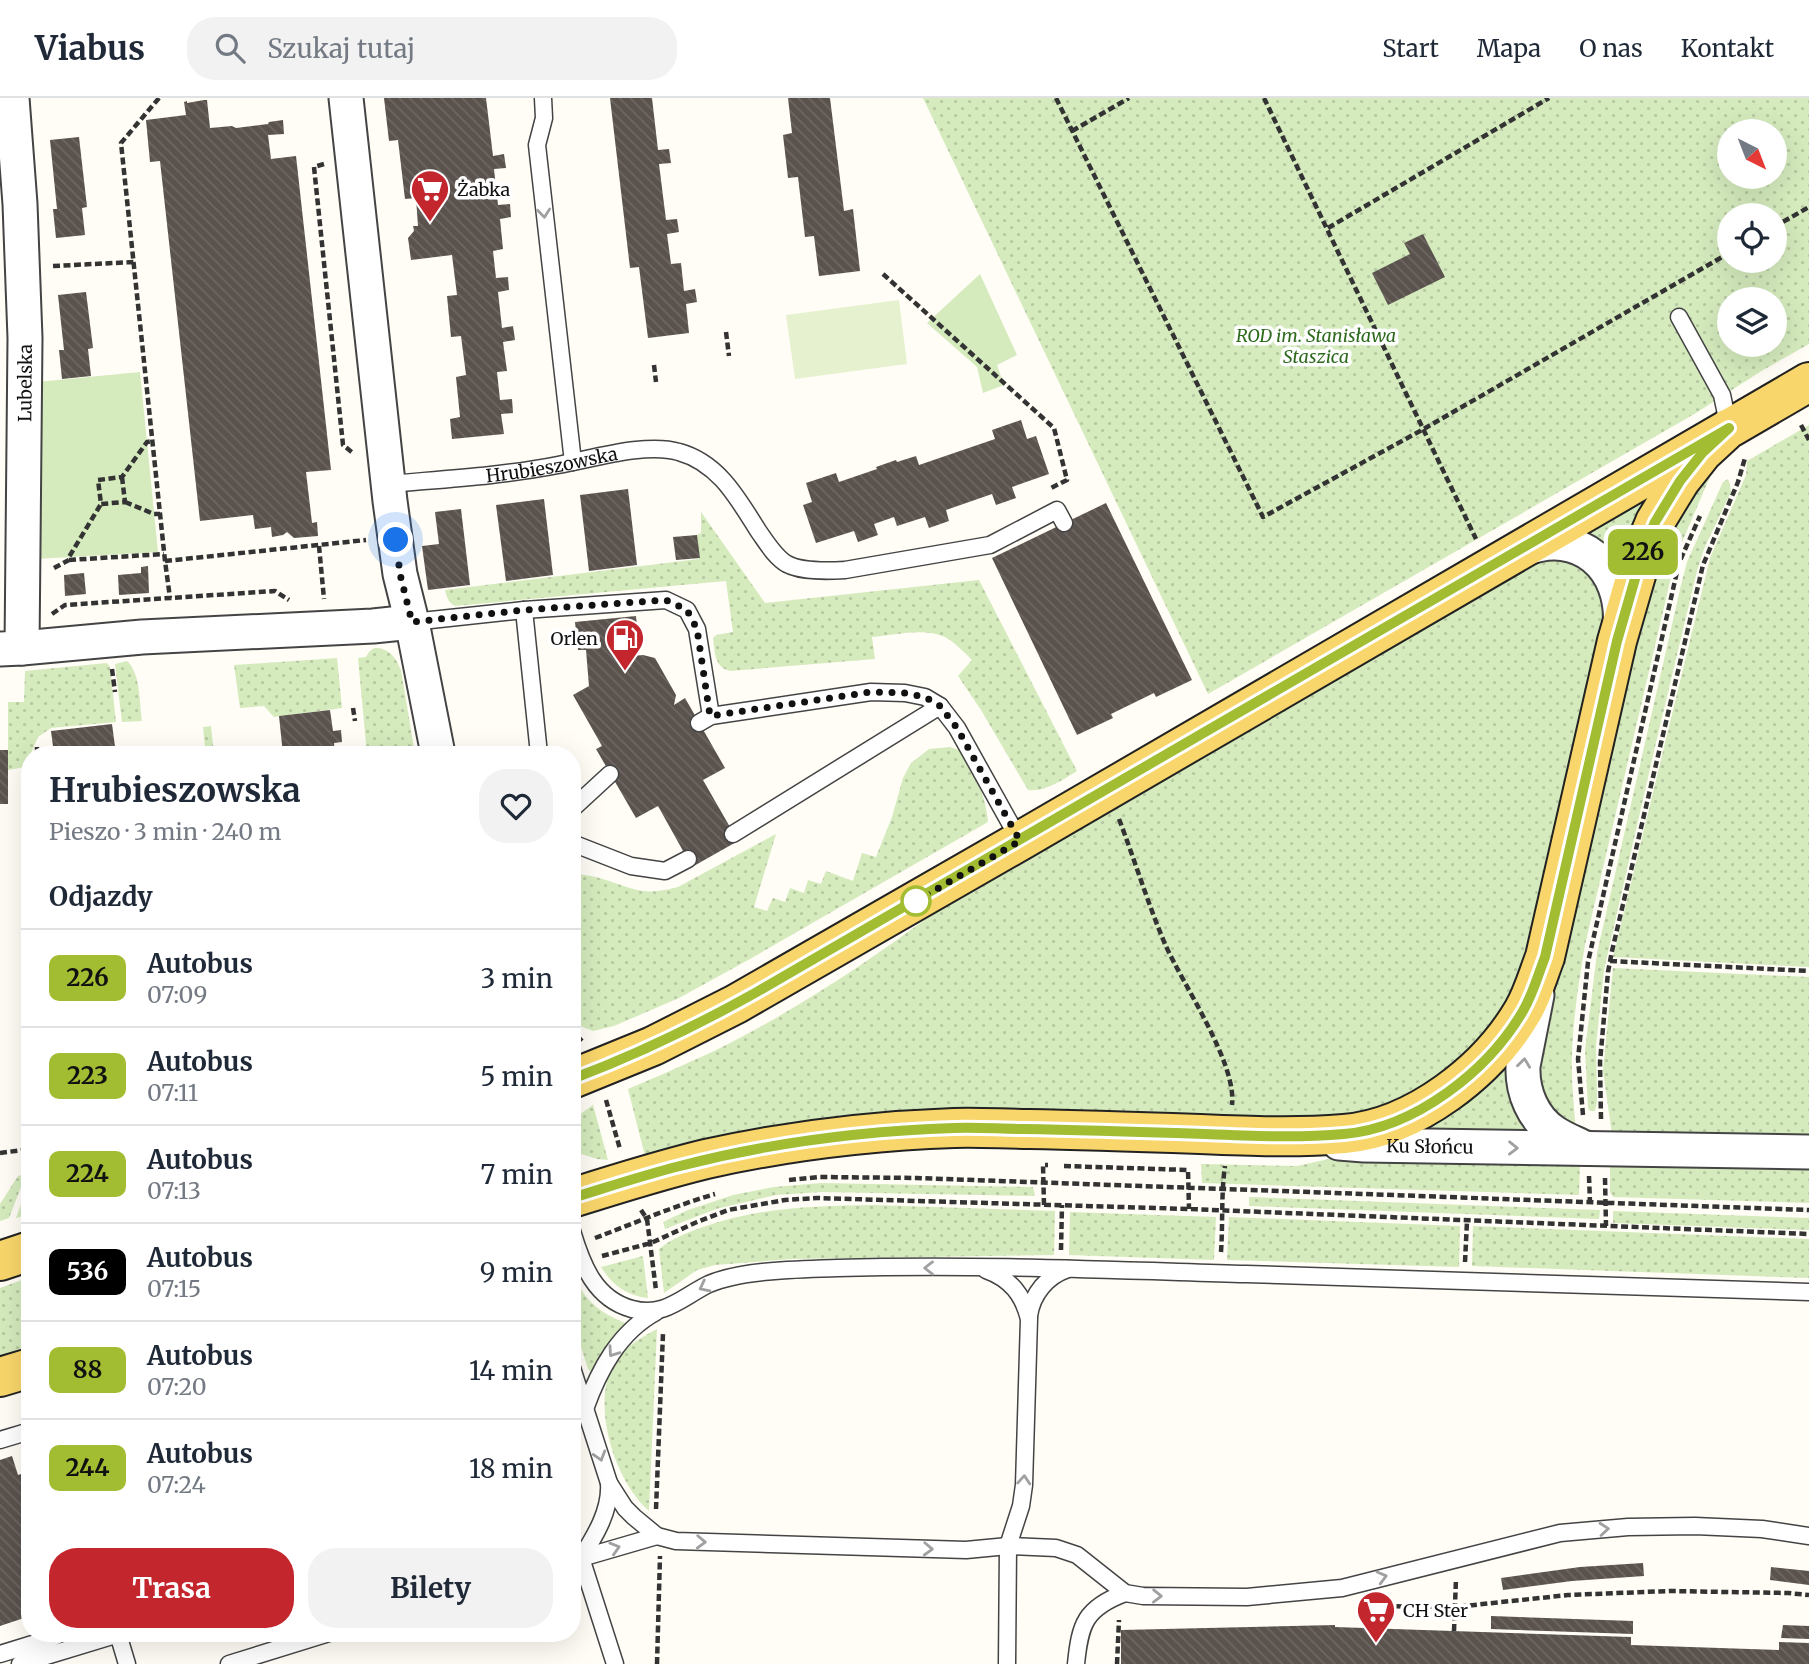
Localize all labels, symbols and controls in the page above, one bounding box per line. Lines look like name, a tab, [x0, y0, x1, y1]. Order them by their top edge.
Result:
search box	[187, 17, 677, 80]
text: Viabus	[35, 28, 145, 69]
icon: search	[211, 29, 249, 67]
text: Szukaj tutaj	[267, 32, 415, 65]
text: Start	[1382, 33, 1439, 64]
text: Mapa	[1477, 33, 1541, 64]
text: O nas	[1579, 33, 1643, 64]
text: Kontakt	[1681, 33, 1774, 64]
north arrow	[1717, 119, 1787, 189]
map controls	[1717, 119, 1787, 357]
supermarket icon: Żabka	[409, 168, 451, 223]
place label: Żabka	[457, 178, 510, 201]
button: locate	[1717, 203, 1787, 273]
one-way arrow	[536, 208, 551, 219]
button: layers	[1717, 287, 1787, 357]
park label: ROD im. Stanisława Staszica	[1236, 324, 1396, 368]
street label: Lubelska	[13, 344, 36, 422]
street label: Hrubieszowska	[485, 441, 620, 487]
your location	[378, 522, 413, 557]
line badge: 226	[1603, 529, 1683, 575]
text: 226	[1622, 536, 1664, 567]
fuel station icon: Orlen	[604, 617, 646, 672]
place label: Orlen	[550, 627, 598, 650]
button: heart	[479, 769, 553, 843]
text: Hrubieszowska	[49, 770, 301, 811]
text: Pieszo · 3 min · 240 m	[49, 817, 281, 846]
text: Odjazdy	[49, 880, 153, 913]
unlabelled marker	[901, 886, 931, 916]
text: Autobus	[147, 947, 253, 980]
text: 226	[66, 962, 109, 993]
text: 3 min	[481, 962, 553, 995]
text: 07:09	[147, 980, 207, 1009]
text: Autobus	[147, 1045, 253, 1078]
one-way arrow	[1516, 1057, 1531, 1068]
text: 223	[67, 1060, 108, 1091]
text: 5 min	[480, 1060, 553, 1093]
text: 07:11	[147, 1078, 198, 1107]
street label: Ku Słońcu	[1386, 1134, 1474, 1158]
one-way arrow	[1508, 1140, 1519, 1155]
text: Autobus	[147, 1143, 253, 1176]
text: 224	[66, 1158, 109, 1189]
text: 7 min	[481, 1158, 553, 1191]
text: 07:13	[147, 1176, 201, 1205]
text: Autobus	[147, 1241, 253, 1274]
text: 536	[67, 1256, 108, 1287]
text: 9 min	[480, 1256, 553, 1289]
one-way arrow	[923, 1260, 934, 1276]
text: 07:15	[147, 1274, 201, 1303]
one-way arrow	[699, 1279, 711, 1293]
text: Autobus	[147, 1339, 253, 1372]
one-way arrow	[609, 1344, 621, 1357]
text: 88	[73, 1354, 102, 1385]
text: 14 min	[469, 1354, 553, 1387]
text: 07:20	[147, 1372, 207, 1401]
text: Autobus	[147, 1437, 253, 1470]
one-way arrow	[591, 1450, 606, 1462]
text: 244	[65, 1452, 110, 1483]
text: 18 min	[469, 1452, 553, 1485]
text: 07:24	[147, 1470, 206, 1499]
one-way arrow	[1016, 1474, 1031, 1485]
one-way arrow	[1599, 1522, 1610, 1537]
one-way arrow	[696, 1535, 707, 1550]
one-way arrow	[609, 1541, 621, 1556]
one-way arrow	[923, 1542, 934, 1557]
button: Trasa	[49, 1548, 294, 1628]
button: Bilety	[308, 1548, 553, 1628]
one-way arrow	[1376, 1571, 1388, 1586]
one-way arrow	[1152, 1588, 1162, 1604]
supermarket icon: CH Ster	[1355, 1589, 1397, 1644]
place label: CH Ster	[1403, 1599, 1468, 1622]

